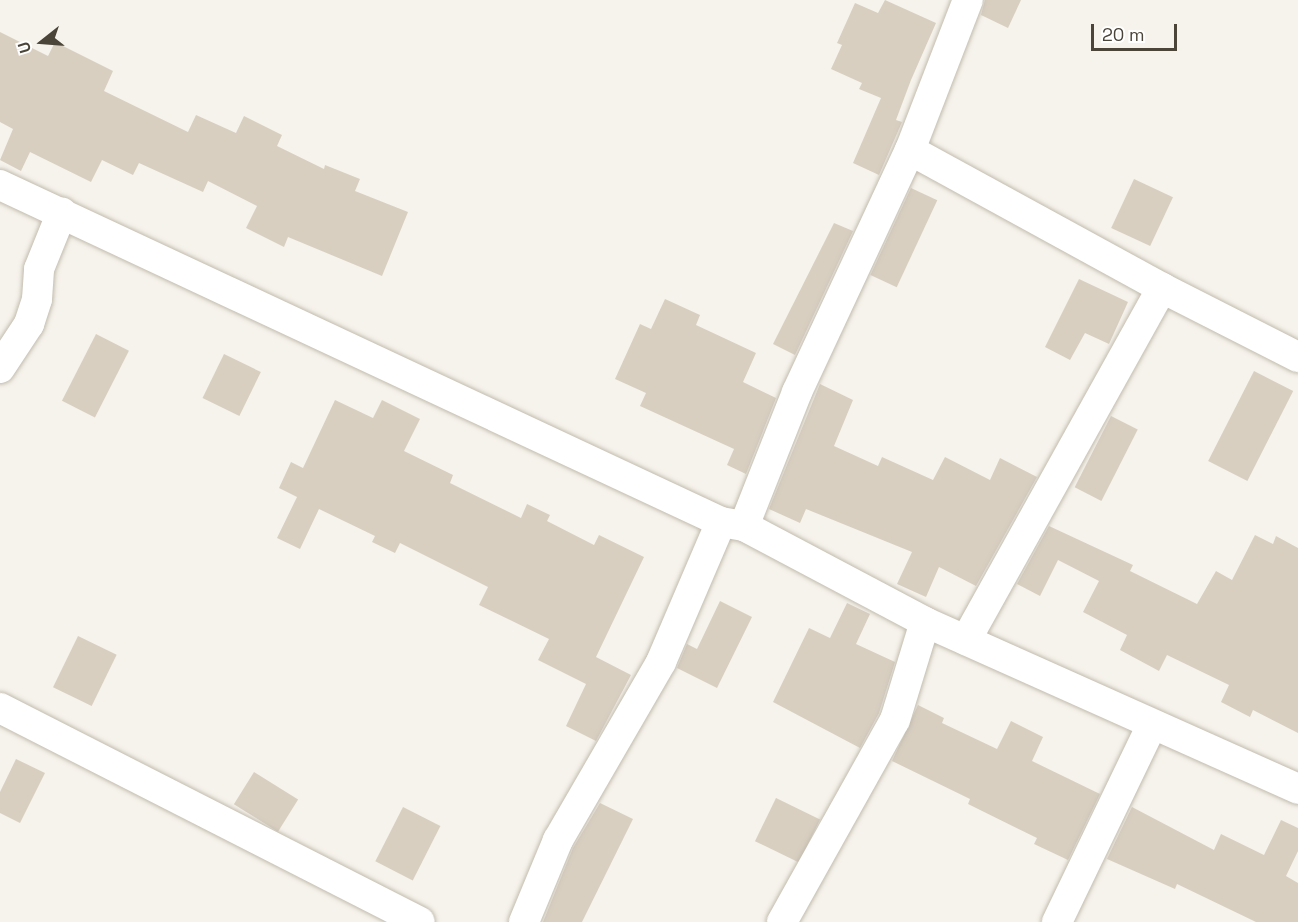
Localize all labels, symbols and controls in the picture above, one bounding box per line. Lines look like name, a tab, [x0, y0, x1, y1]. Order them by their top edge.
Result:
north arrow	[12, 12, 72, 72]
scale bar	[1094, 12, 1180, 50]
text: 20 m	[1102, 23, 1145, 46]
text: U	[13, 39, 36, 56]

